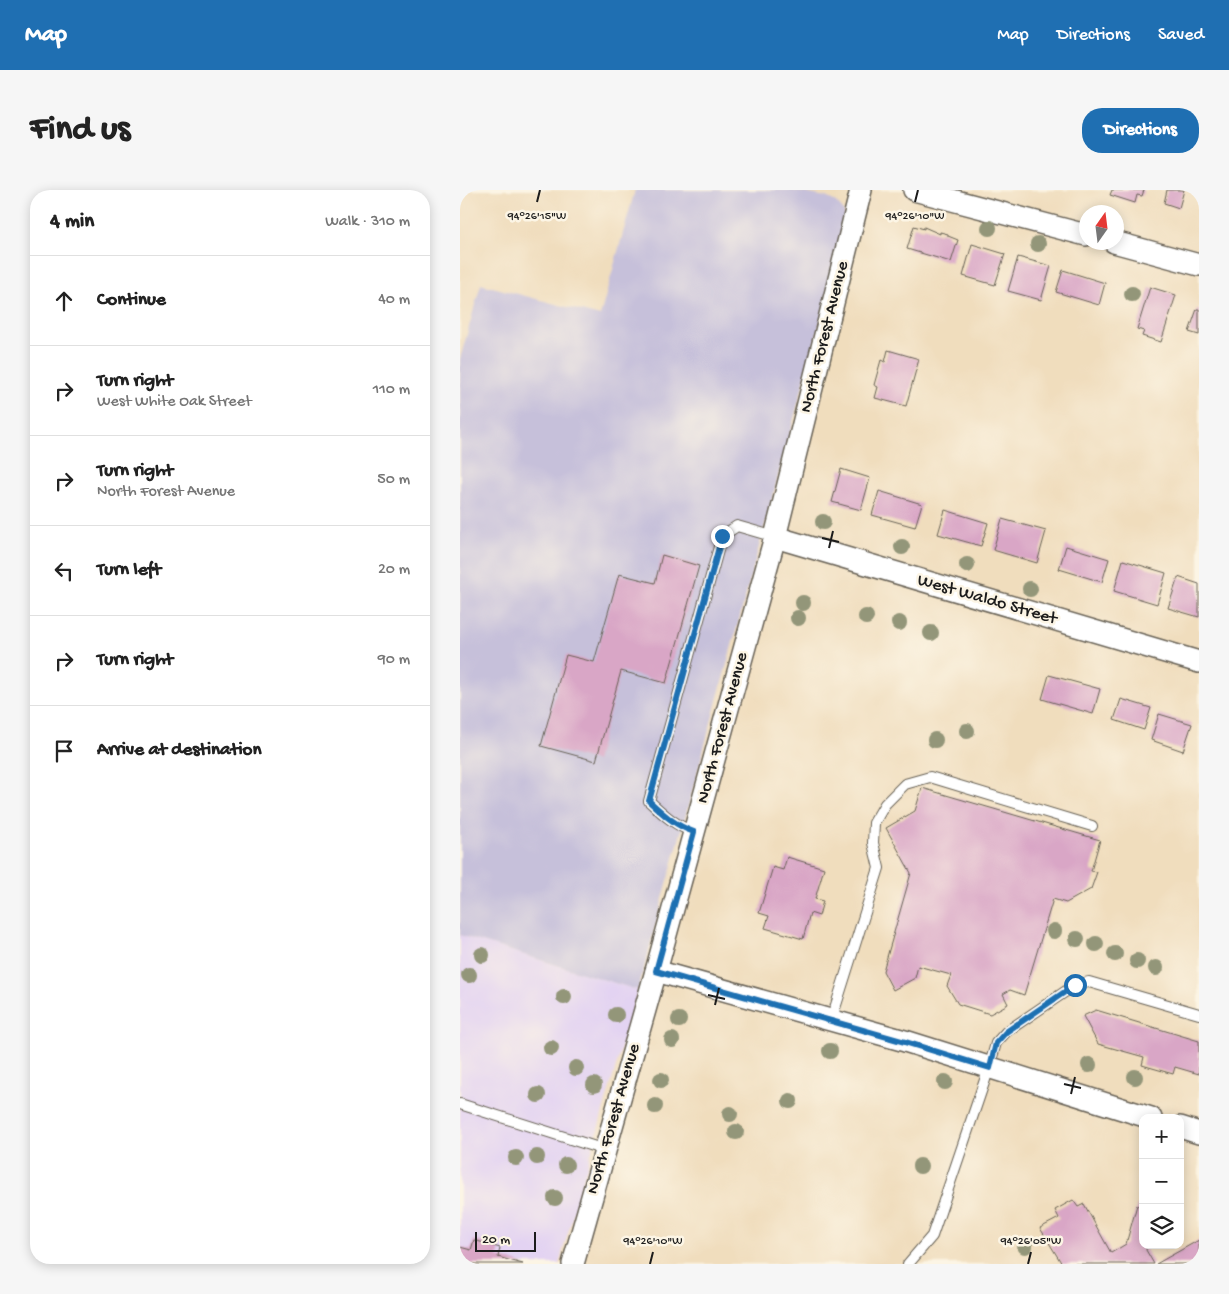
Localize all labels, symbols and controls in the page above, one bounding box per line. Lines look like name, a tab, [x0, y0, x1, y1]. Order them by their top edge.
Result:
text: Map	[25, 21, 67, 50]
text: Map	[997, 25, 1029, 46]
text: Directions	[1057, 25, 1130, 46]
text: Saved	[1158, 25, 1204, 46]
button: Directions	[1082, 108, 1199, 153]
text: Find us	[30, 110, 130, 151]
north arrow	[1079, 205, 1124, 250]
text: 4 min	[50, 210, 94, 235]
text: 94°26'15"W	[507, 210, 566, 224]
text: 94°26'10"W	[885, 210, 944, 224]
text: Walk · 310 m	[325, 213, 410, 232]
street label: North Forest Avenue	[796, 258, 854, 415]
icon: ahead	[50, 287, 78, 315]
text: Continue	[97, 289, 166, 312]
text: 40 m	[378, 291, 410, 310]
text: Turn right	[97, 370, 173, 393]
icon: right	[50, 377, 78, 405]
text: 110 m	[373, 381, 410, 400]
text: West White Oak Street	[97, 393, 251, 412]
text: Turn right	[97, 460, 173, 483]
icon: right	[50, 467, 78, 495]
text: 50 m	[377, 471, 410, 490]
text: North Forest Avenue	[97, 483, 235, 502]
route end	[711, 525, 734, 548]
icon: left	[50, 557, 78, 585]
text: Turn left	[97, 559, 161, 582]
text: 20 m	[378, 561, 410, 580]
street label: West Waldo Street	[915, 570, 1061, 630]
icon: right	[50, 647, 78, 675]
text: Turn right	[97, 649, 173, 672]
street label: North Forest Avenue	[693, 650, 753, 806]
text: 90 m	[378, 651, 410, 670]
icon: arrive	[50, 737, 78, 765]
text: Arrive at destination	[97, 739, 261, 762]
route start	[1064, 974, 1087, 997]
street label: North Forest Avenue	[582, 1041, 646, 1197]
map controls	[1139, 1114, 1184, 1249]
button: +	[1139, 1114, 1184, 1159]
button: −	[1139, 1159, 1184, 1204]
button: layers	[1139, 1204, 1184, 1249]
scale bar	[475, 1229, 536, 1252]
text: 20 m	[482, 1232, 510, 1249]
text: 94°26'10"W	[623, 1235, 682, 1249]
text: 94°26'05"W	[1000, 1235, 1061, 1249]

